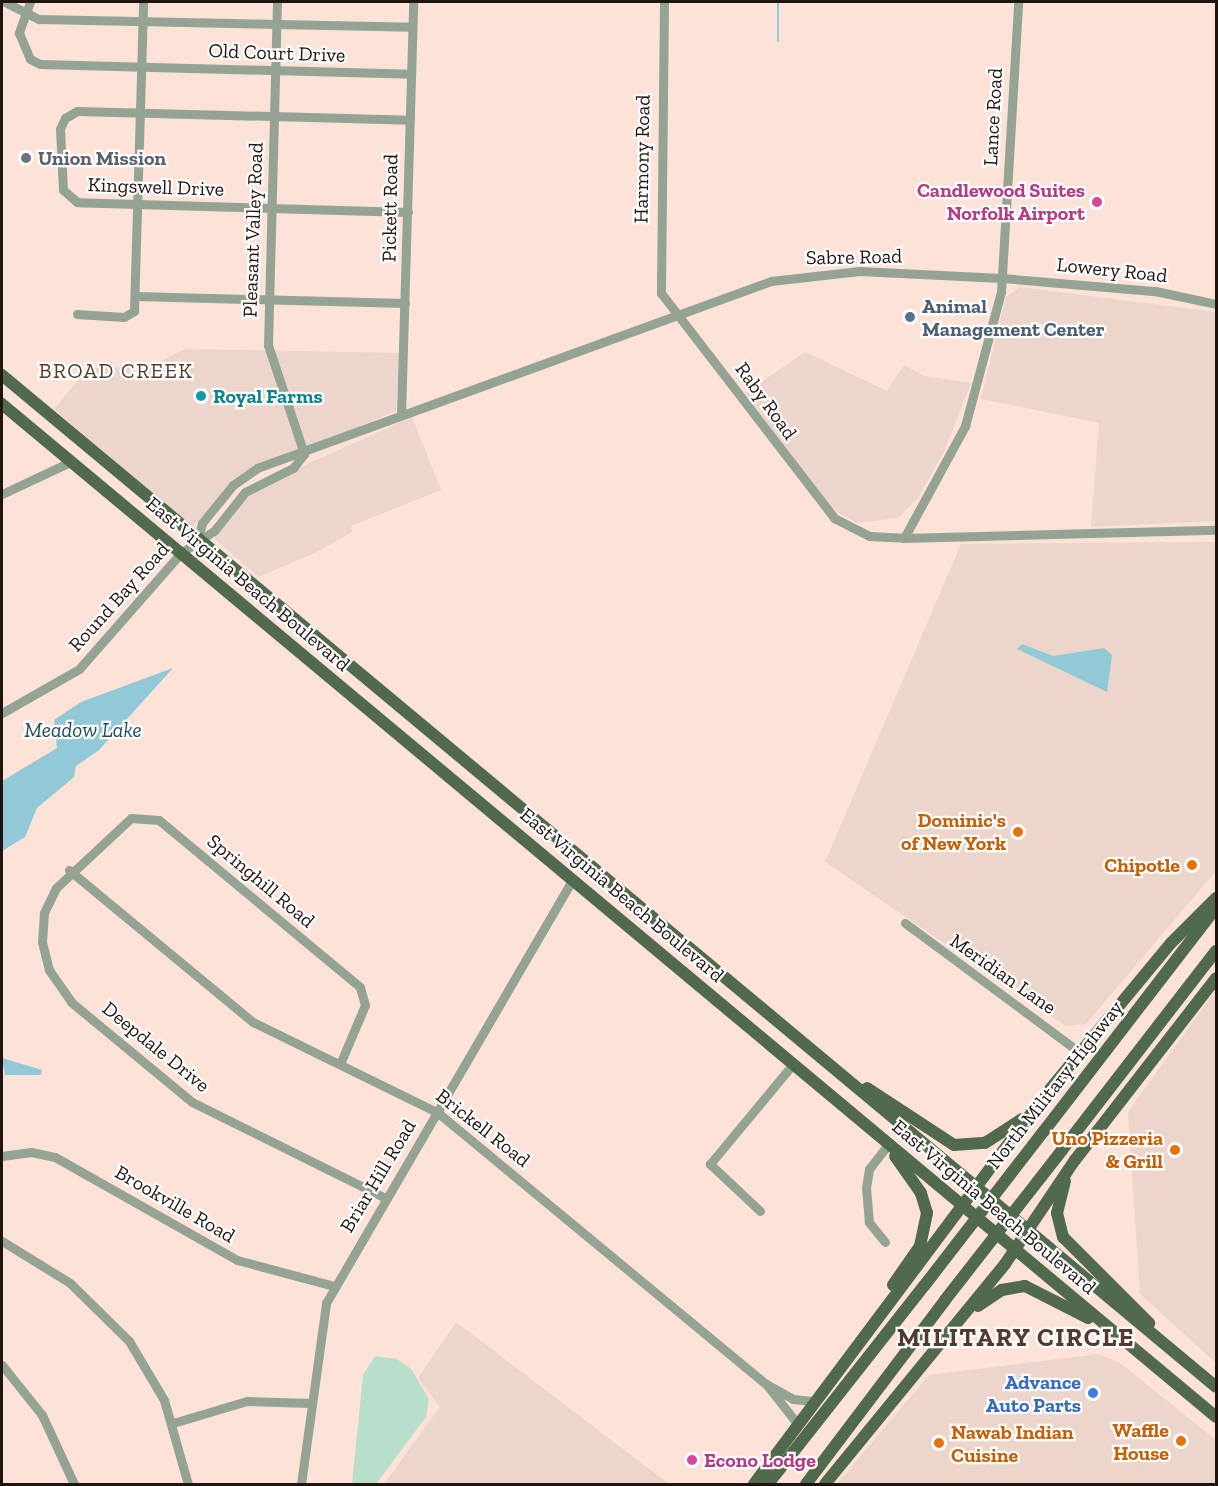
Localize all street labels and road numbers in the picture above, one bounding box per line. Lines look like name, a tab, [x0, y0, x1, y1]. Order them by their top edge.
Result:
street label: Old Court Drive	[208, 39, 346, 67]
street label: Lance Road	[978, 67, 1008, 167]
street label: Harmony Road	[629, 94, 655, 224]
street label: Pleasant Valley Road	[238, 141, 268, 319]
street label: Pickett Road	[377, 154, 403, 262]
street label: Kingswell Drive	[87, 173, 225, 201]
street label: Sabre Road	[806, 244, 902, 270]
street label: Lowery Road	[1055, 252, 1169, 288]
street label: Raby Road	[730, 358, 802, 444]
street label: East Virginia Beach Boulevard	[141, 491, 355, 677]
street label: Round Bay Road	[63, 537, 175, 657]
street label: East Virginia Beach Boulevard	[515, 802, 729, 988]
street label: Springhill Road	[202, 829, 320, 933]
street label: Meridian Lane	[945, 929, 1061, 1019]
street label: Deepdale Drive	[98, 996, 214, 1098]
street label: North Military Highway	[982, 996, 1128, 1174]
street label: Brickell Road	[431, 1084, 535, 1172]
street label: East Virginia Beach Boulevard	[887, 1114, 1101, 1300]
street label: Briar Hill Road	[335, 1115, 421, 1237]
street label: Brookville Road	[111, 1160, 239, 1248]

